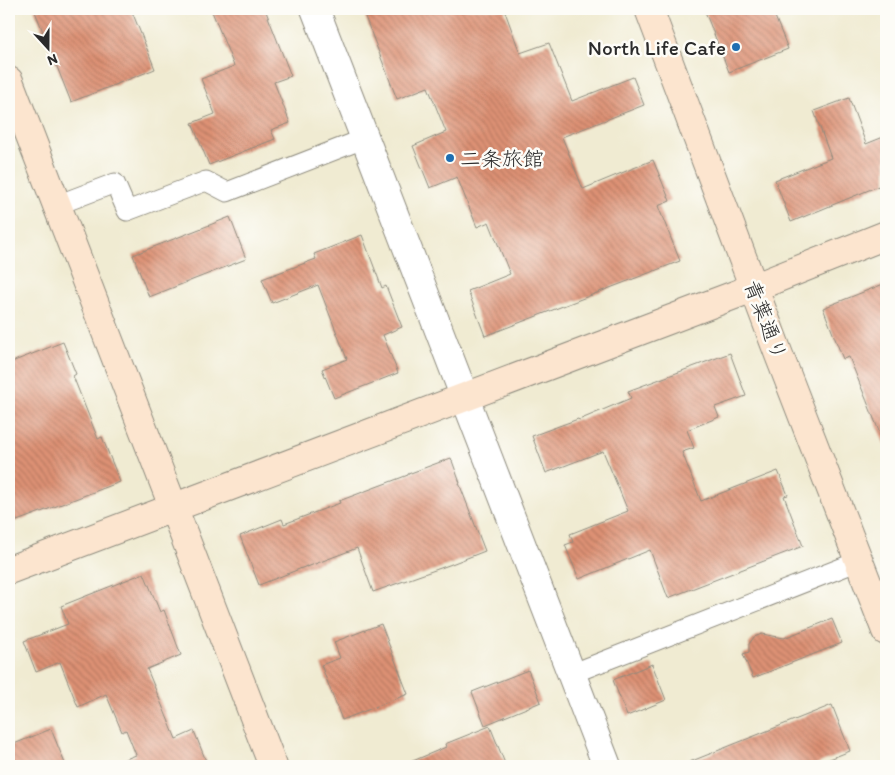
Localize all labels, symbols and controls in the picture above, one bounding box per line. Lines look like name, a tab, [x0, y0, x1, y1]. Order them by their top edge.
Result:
north arrow	[22, 22, 72, 72]
place label: North Life Cafe	[588, 35, 726, 60]
marker: North Life Cafe	[730, 41, 742, 53]
text: N	[45, 50, 60, 69]
place label: 二条旅館	[460, 146, 544, 171]
marker: 二条旅館	[444, 152, 456, 164]
street label: 青葉通り	[739, 276, 793, 364]

